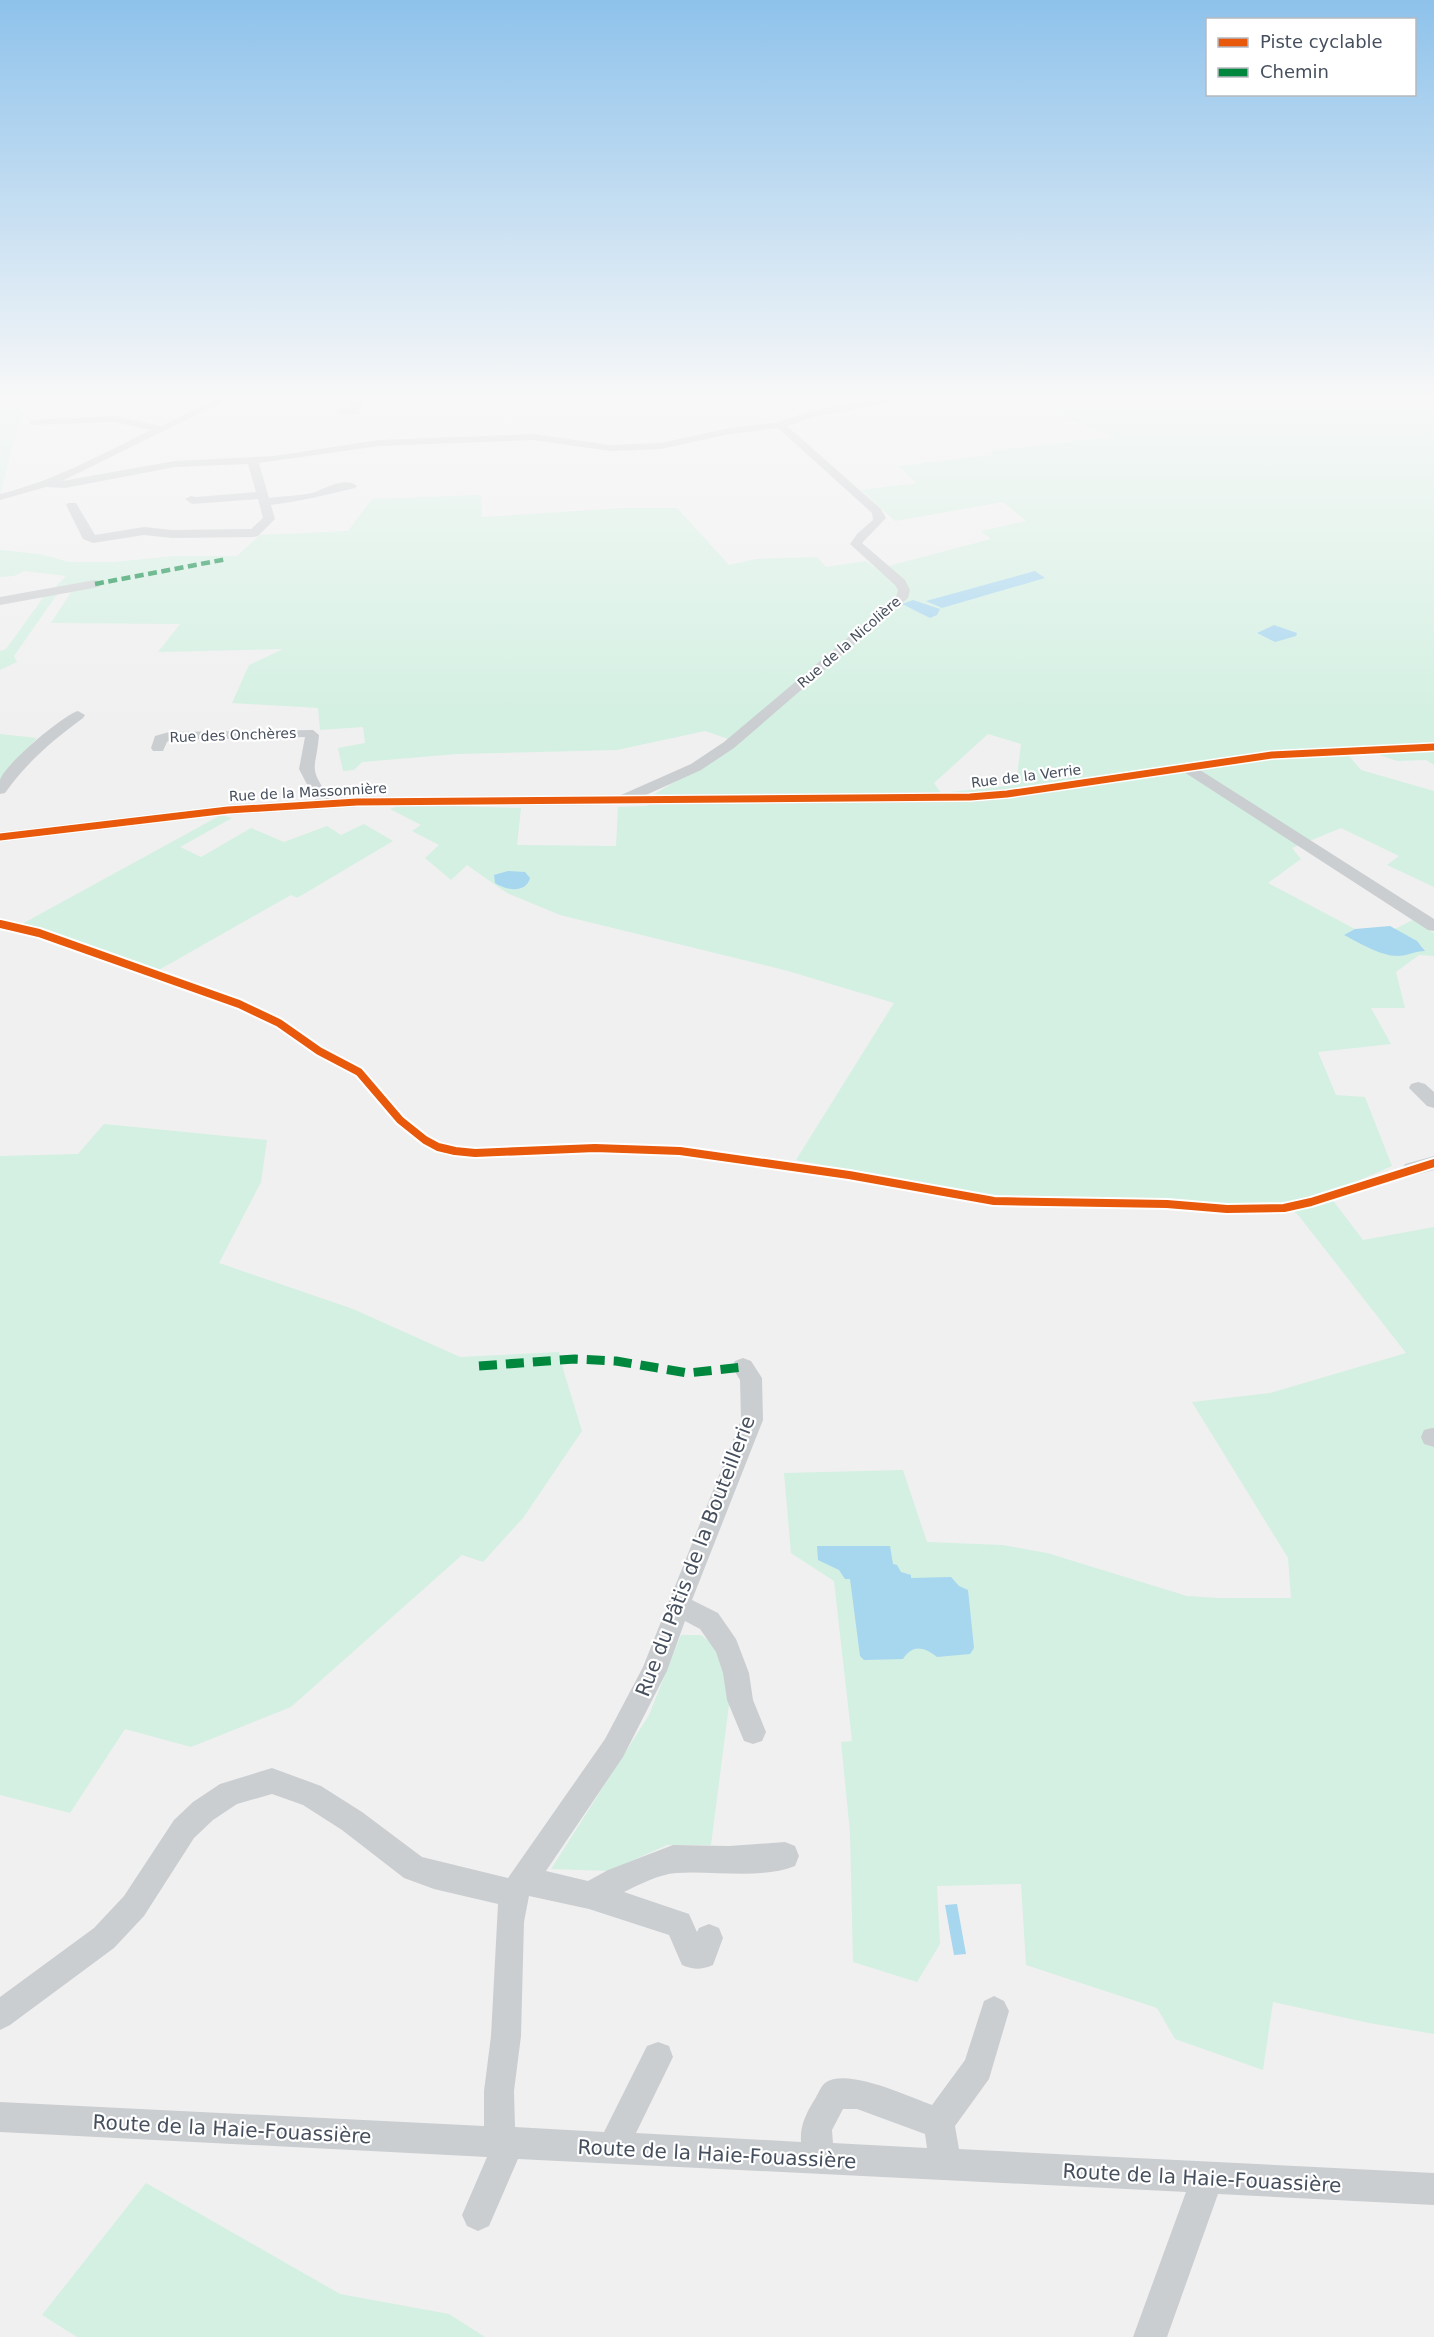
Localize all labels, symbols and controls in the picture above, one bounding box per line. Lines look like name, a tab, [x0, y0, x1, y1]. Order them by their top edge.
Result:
legend	[1206, 18, 1416, 96]
text: Piste cyclable	[1260, 31, 1383, 52]
text: Chemin	[1260, 61, 1329, 82]
street label: Rue de la Nicolière	[794, 593, 904, 691]
street label: Rue des Onchères	[169, 725, 297, 745]
street label: Rue de la Verrie	[970, 761, 1082, 791]
street label: Rue de la Massonnière	[229, 780, 387, 804]
street label: Rue du Pâtis de la Bouteillerie	[630, 1412, 760, 1700]
street label: Route de la Haie-Fouassière	[92, 2110, 372, 2148]
street label: Route de la Haie-Fouassière	[577, 2135, 857, 2173]
street label: Route de la Haie-Fouassière	[1062, 2159, 1342, 2197]

